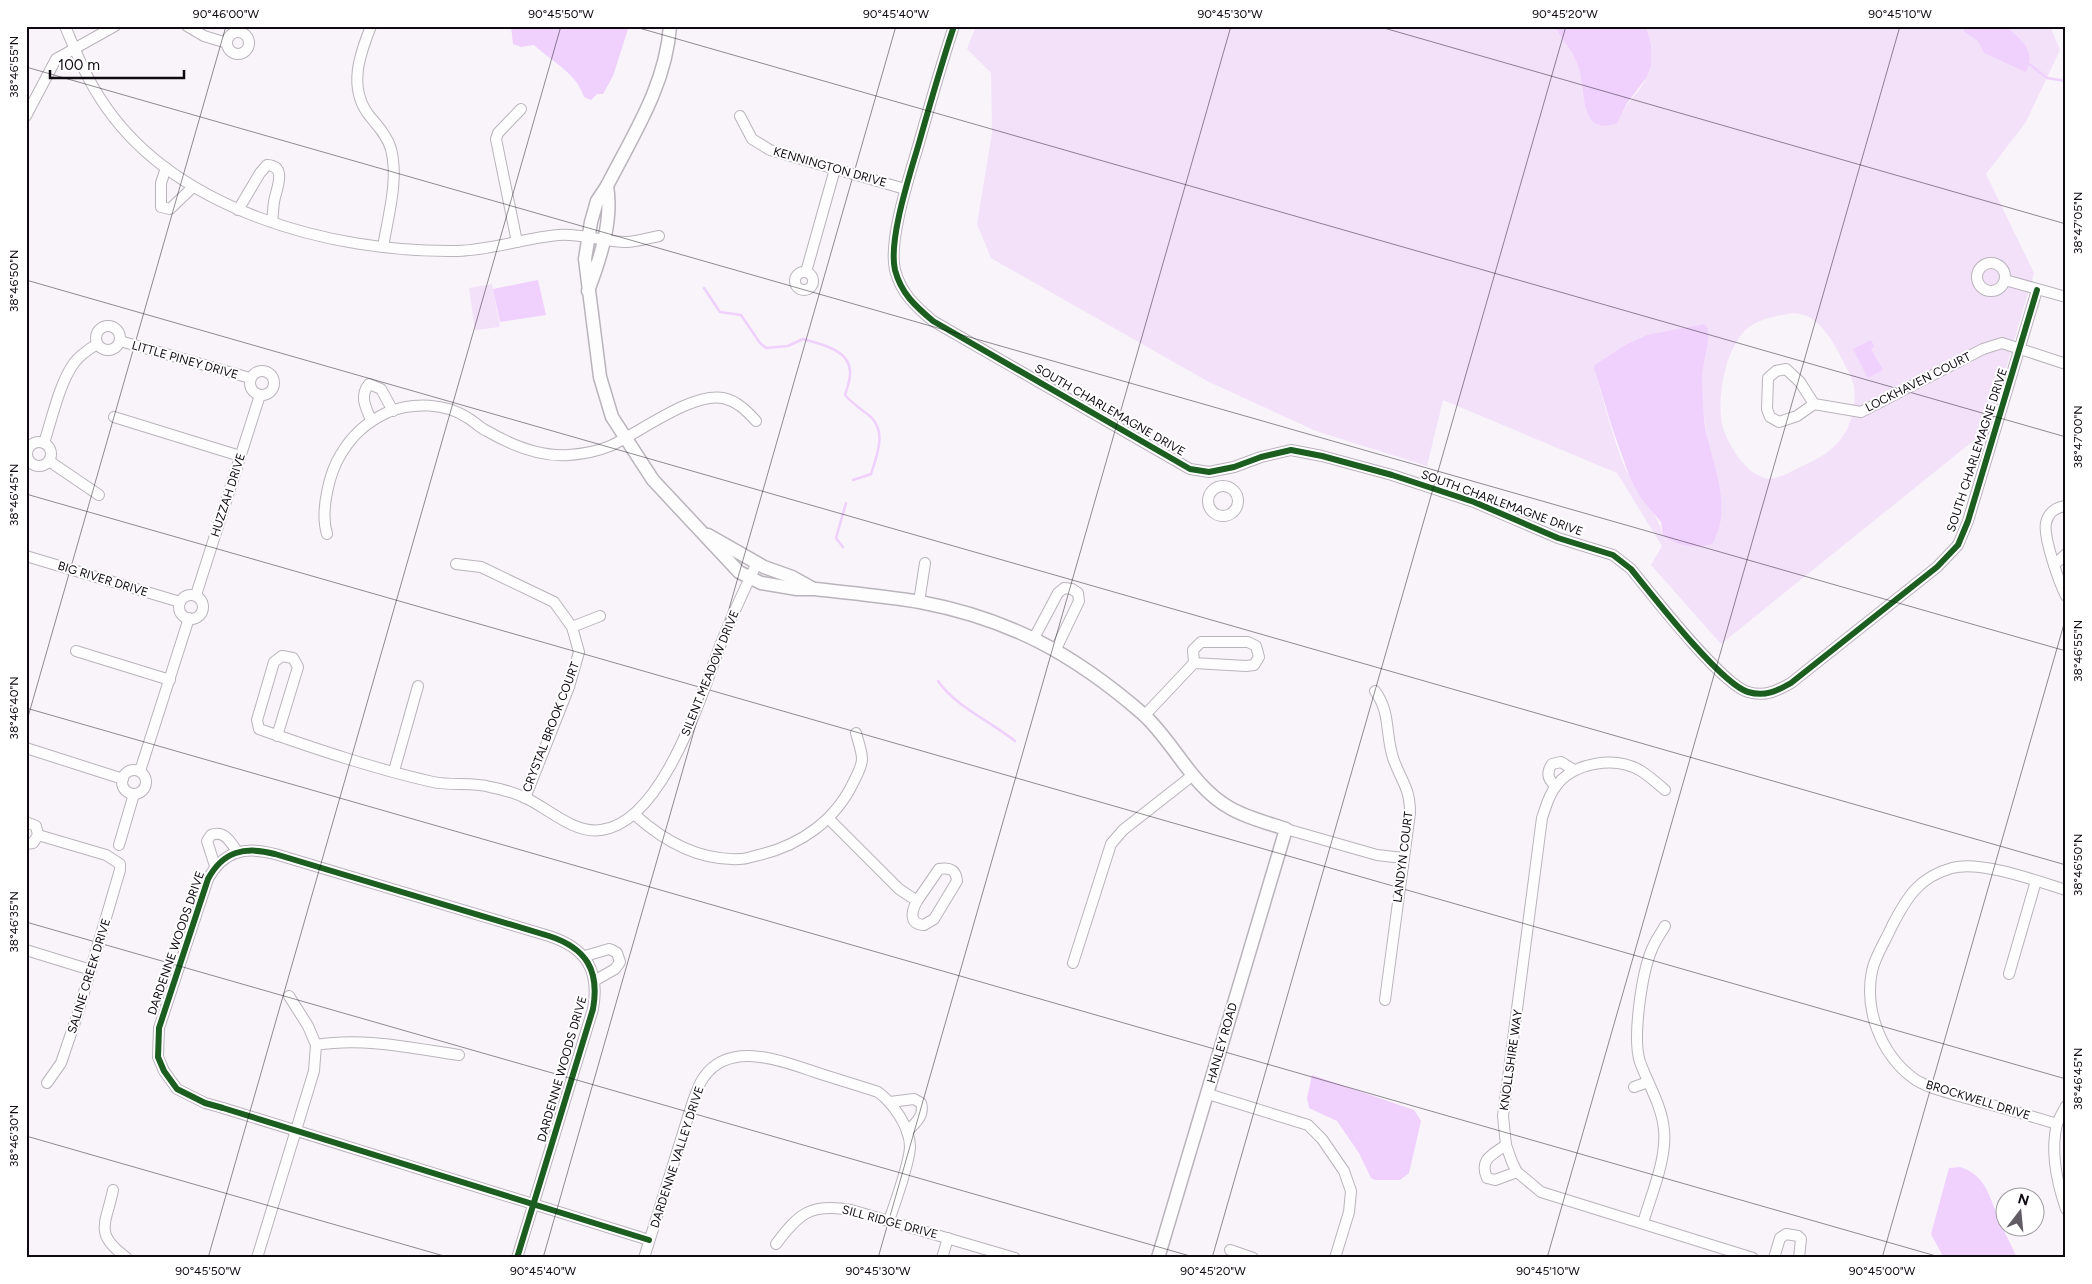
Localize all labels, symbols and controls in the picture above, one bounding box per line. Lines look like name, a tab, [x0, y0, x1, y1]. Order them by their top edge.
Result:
text: 90°46'00"W	[193, 7, 260, 21]
text: 90°45'50"W	[528, 7, 594, 21]
text: 90°45'40"W	[863, 7, 930, 21]
text: 90°45'30"W	[1197, 7, 1263, 21]
text: 90°45'20"W	[1532, 7, 1598, 21]
text: 90°45'10"W	[1868, 7, 1932, 21]
text: 38°46'55"N	[7, 36, 21, 98]
scale bar	[50, 48, 184, 80]
text: 100 m	[58, 56, 100, 74]
street label: KENNINGTON DRIVE	[772, 144, 888, 190]
text: 38°47'05"N	[2071, 192, 2085, 254]
text: 38°46'50"N	[7, 250, 21, 312]
street label: LITTLE PINEY DRIVE	[130, 338, 240, 382]
street label: LOCKHAVEN COURT	[1863, 349, 1973, 415]
street label: SOUTH CHARLEMAGNE DRIVE	[1032, 361, 1188, 459]
street label: SOUTH CHARLEMAGNE DRIVE	[1944, 366, 2010, 534]
text: 38°47'00"N	[2071, 405, 2085, 469]
street label: HUZZAH DRIVE	[208, 451, 248, 539]
text: 38°46'45"N	[7, 464, 21, 526]
street label: SOUTH CHARLEMAGNE DRIVE	[1419, 467, 1585, 539]
street label: BIG RIVER DRIVE	[56, 559, 150, 599]
street label: SILENT MEADOW DRIVE	[678, 608, 742, 738]
text: 38°46'55"N	[2071, 620, 2085, 682]
street label: CRYSTAL BROOK COURT	[520, 660, 582, 794]
text: 38°46'40"N	[7, 676, 21, 740]
street label: LANDYN COURT	[1390, 810, 1416, 903]
text: 38°46'50"N	[2071, 834, 2085, 896]
street label: DARDENNE WOODS DRIVE	[145, 869, 207, 1017]
text: 38°46'35"N	[7, 891, 21, 953]
street label: SALINE CREEK DRIVE	[65, 917, 113, 1035]
street label: DARDENNE WOODS DRIVE	[534, 994, 590, 1144]
street label: HANLEY ROAD	[1204, 1001, 1240, 1085]
street label: KNOLLSHIRE WAY	[1497, 1008, 1525, 1111]
text: 38°46'45"N	[2071, 1048, 2085, 1110]
street label: BROCKWELL DRIVE	[1924, 1077, 2032, 1123]
street label: DARDENNE VALLEY DRIVE	[647, 1084, 707, 1230]
text: 38°46'30"N	[7, 1105, 21, 1167]
north arrow	[1994, 1186, 2044, 1236]
text: N	[2016, 1190, 2031, 1210]
street label: SILL RIDGE DRIVE	[841, 1202, 939, 1242]
text: 90°45'50"W	[175, 1264, 241, 1278]
text: 90°45'40"W	[510, 1264, 577, 1278]
text: 90°45'30"W	[845, 1264, 911, 1278]
text: 90°45'20"W	[1180, 1264, 1246, 1278]
text: 90°45'10"W	[1516, 1264, 1580, 1278]
text: 90°45'00"W	[1849, 1264, 1916, 1278]

